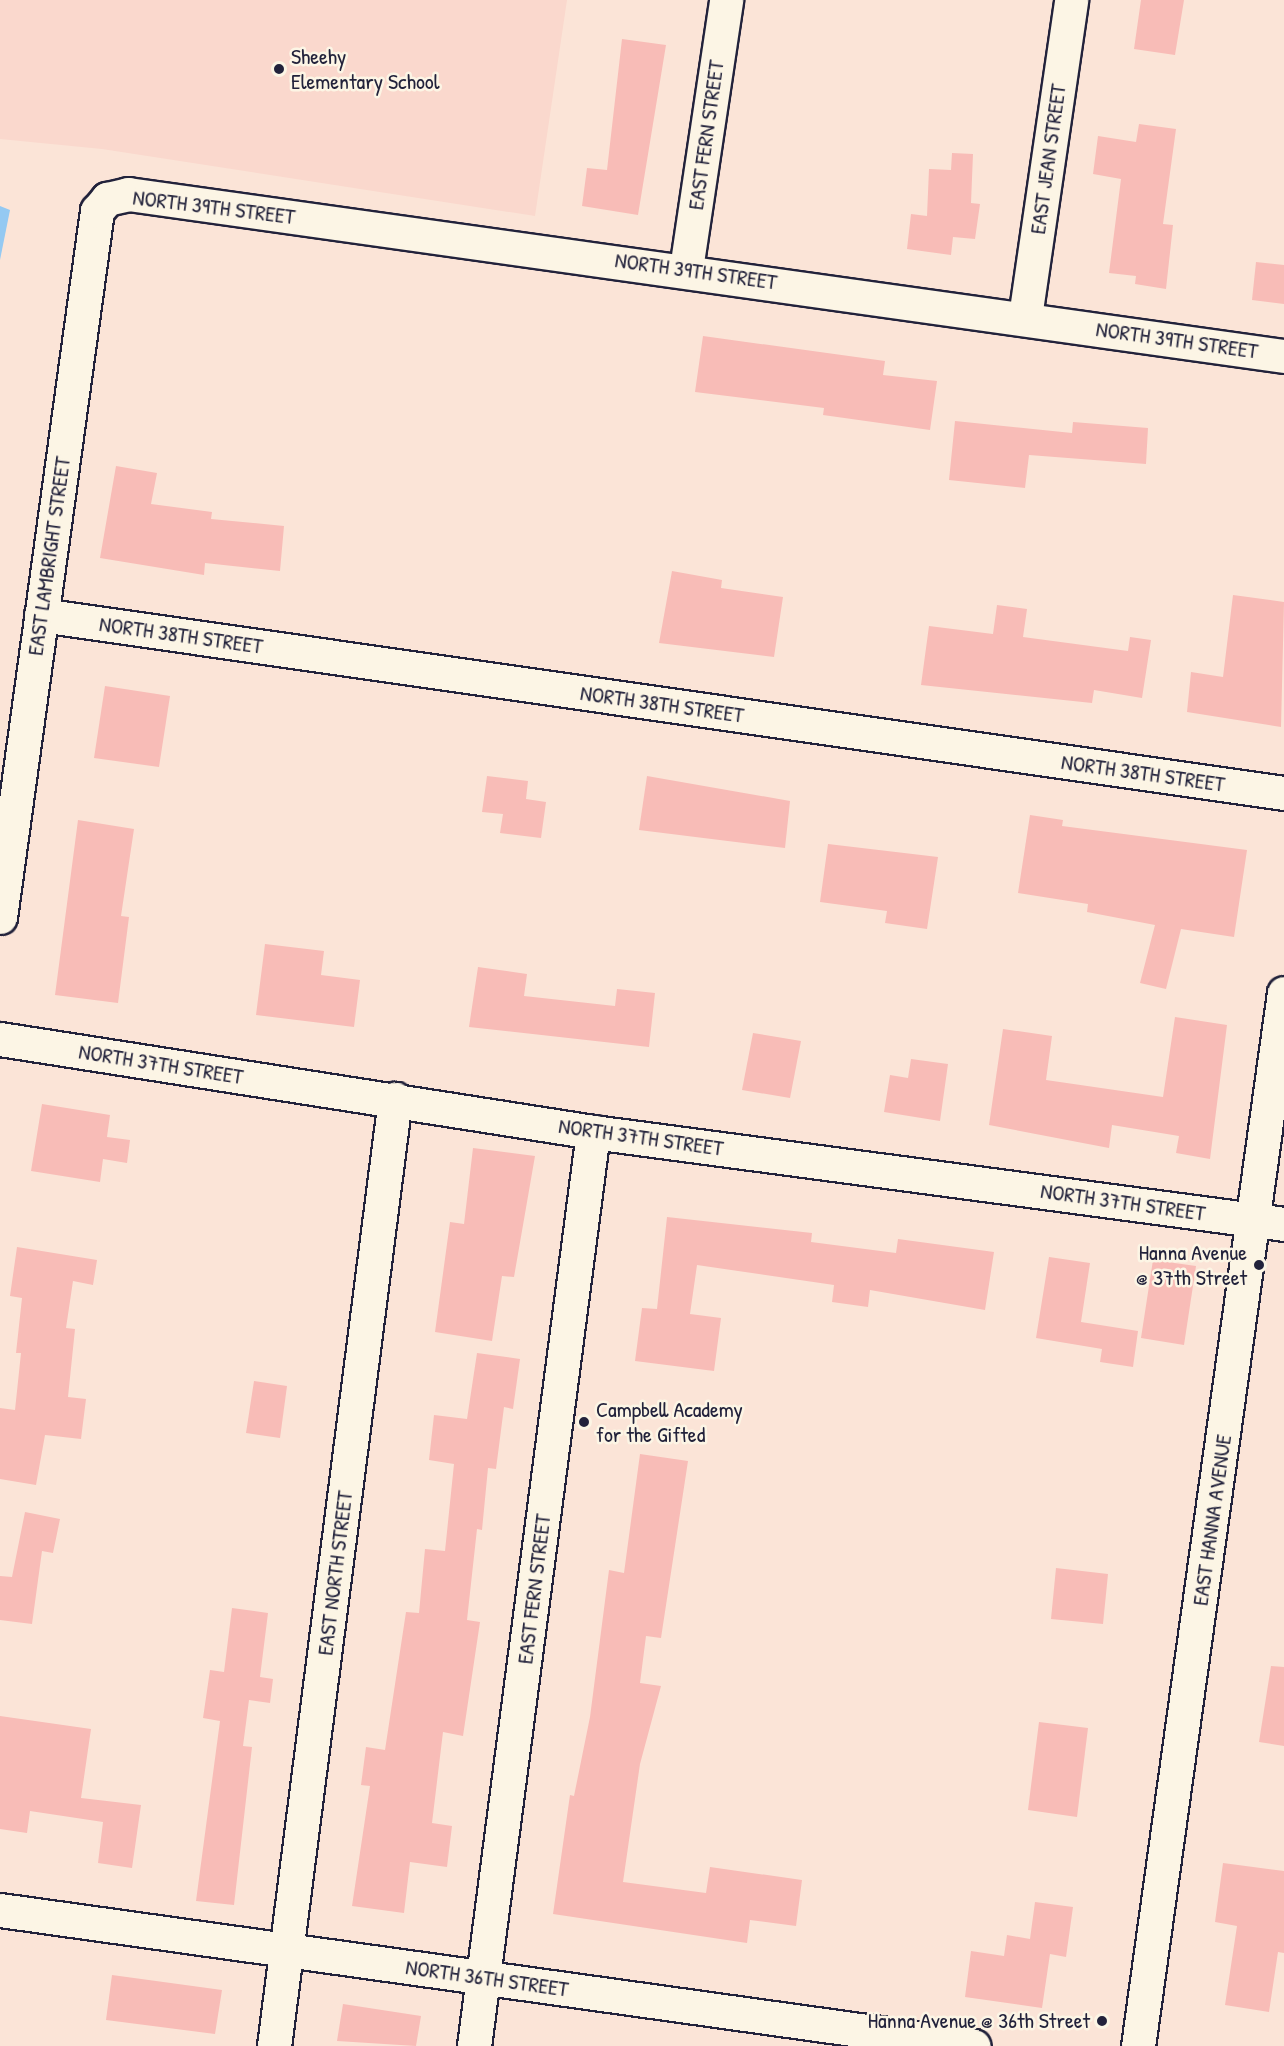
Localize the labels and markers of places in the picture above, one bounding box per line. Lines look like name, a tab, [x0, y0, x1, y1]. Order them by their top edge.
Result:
place label: Sheehy Elementary School	[291, 43, 439, 94]
marker: Sheehy Elementary School	[272, 62, 286, 76]
place label: Hanna Avenue @ 37th Street	[1136, 1239, 1247, 1290]
marker: Hanna Avenue @ 37th Street	[1252, 1258, 1266, 1272]
place label: Campbell Academy for the Gifted	[596, 1396, 743, 1448]
marker: Campbell Academy for the Gifted	[577, 1415, 591, 1429]
place label: Hanna Avenue @ 36th Street	[868, 2008, 1090, 2034]
marker: Hanna Avenue @ 36th Street	[1095, 2014, 1109, 2028]

